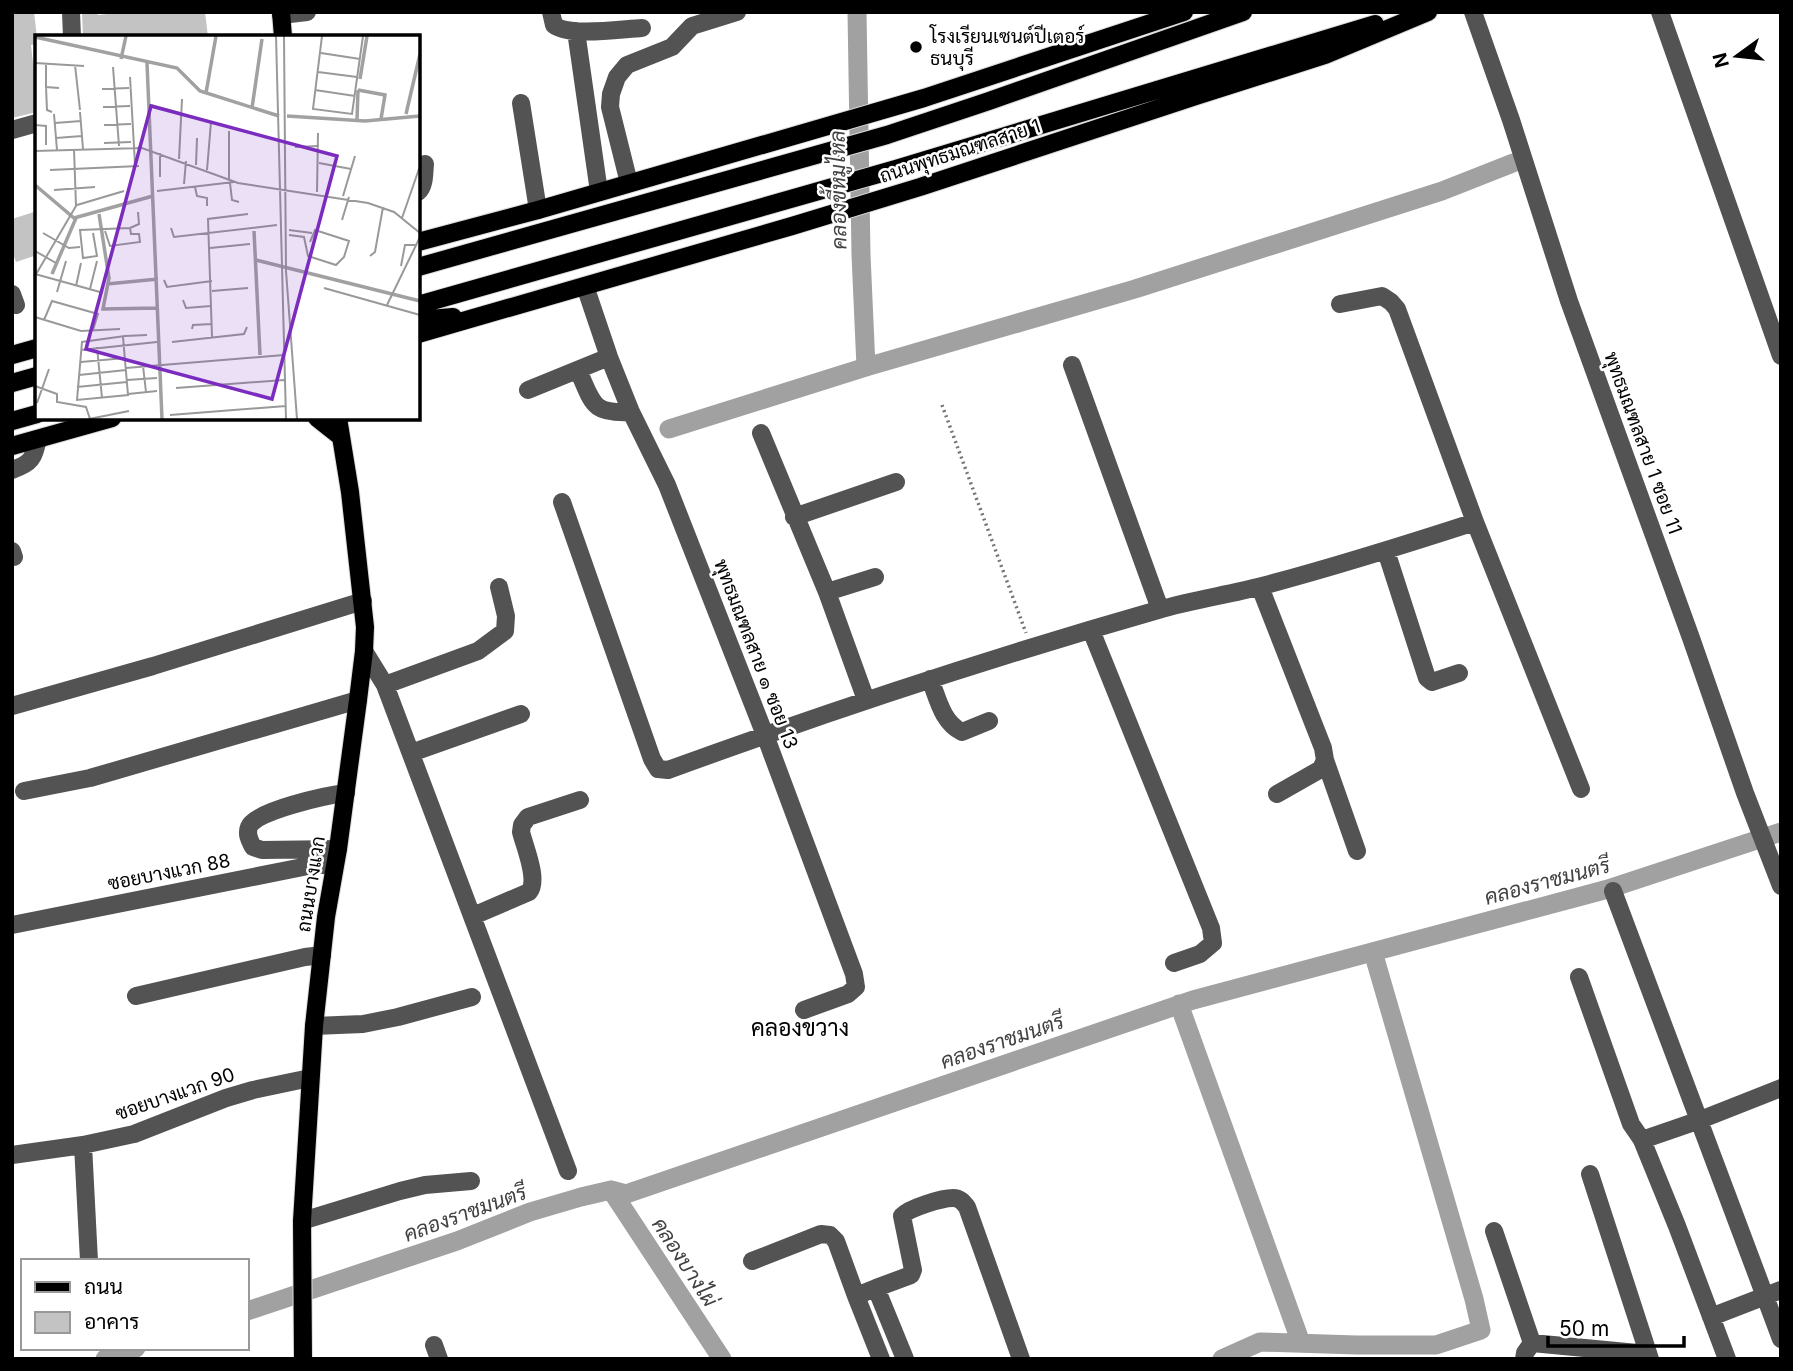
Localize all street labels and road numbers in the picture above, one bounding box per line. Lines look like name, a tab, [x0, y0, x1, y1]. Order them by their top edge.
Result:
street label: ถนนพุทธมณฑลสาย 1	[877, 114, 1044, 189]
street label: พุทธมณฑลสาย 1 ซอย 11	[1598, 349, 1687, 538]
street label: พุทธมณฑลสาย ๑ ซอย 13	[708, 556, 803, 753]
street label: ถนนบางแวก	[292, 834, 330, 934]
street label: ซอยบางแวก 88	[106, 849, 232, 895]
street label: ซอยบางแวก 90	[112, 1063, 238, 1125]

